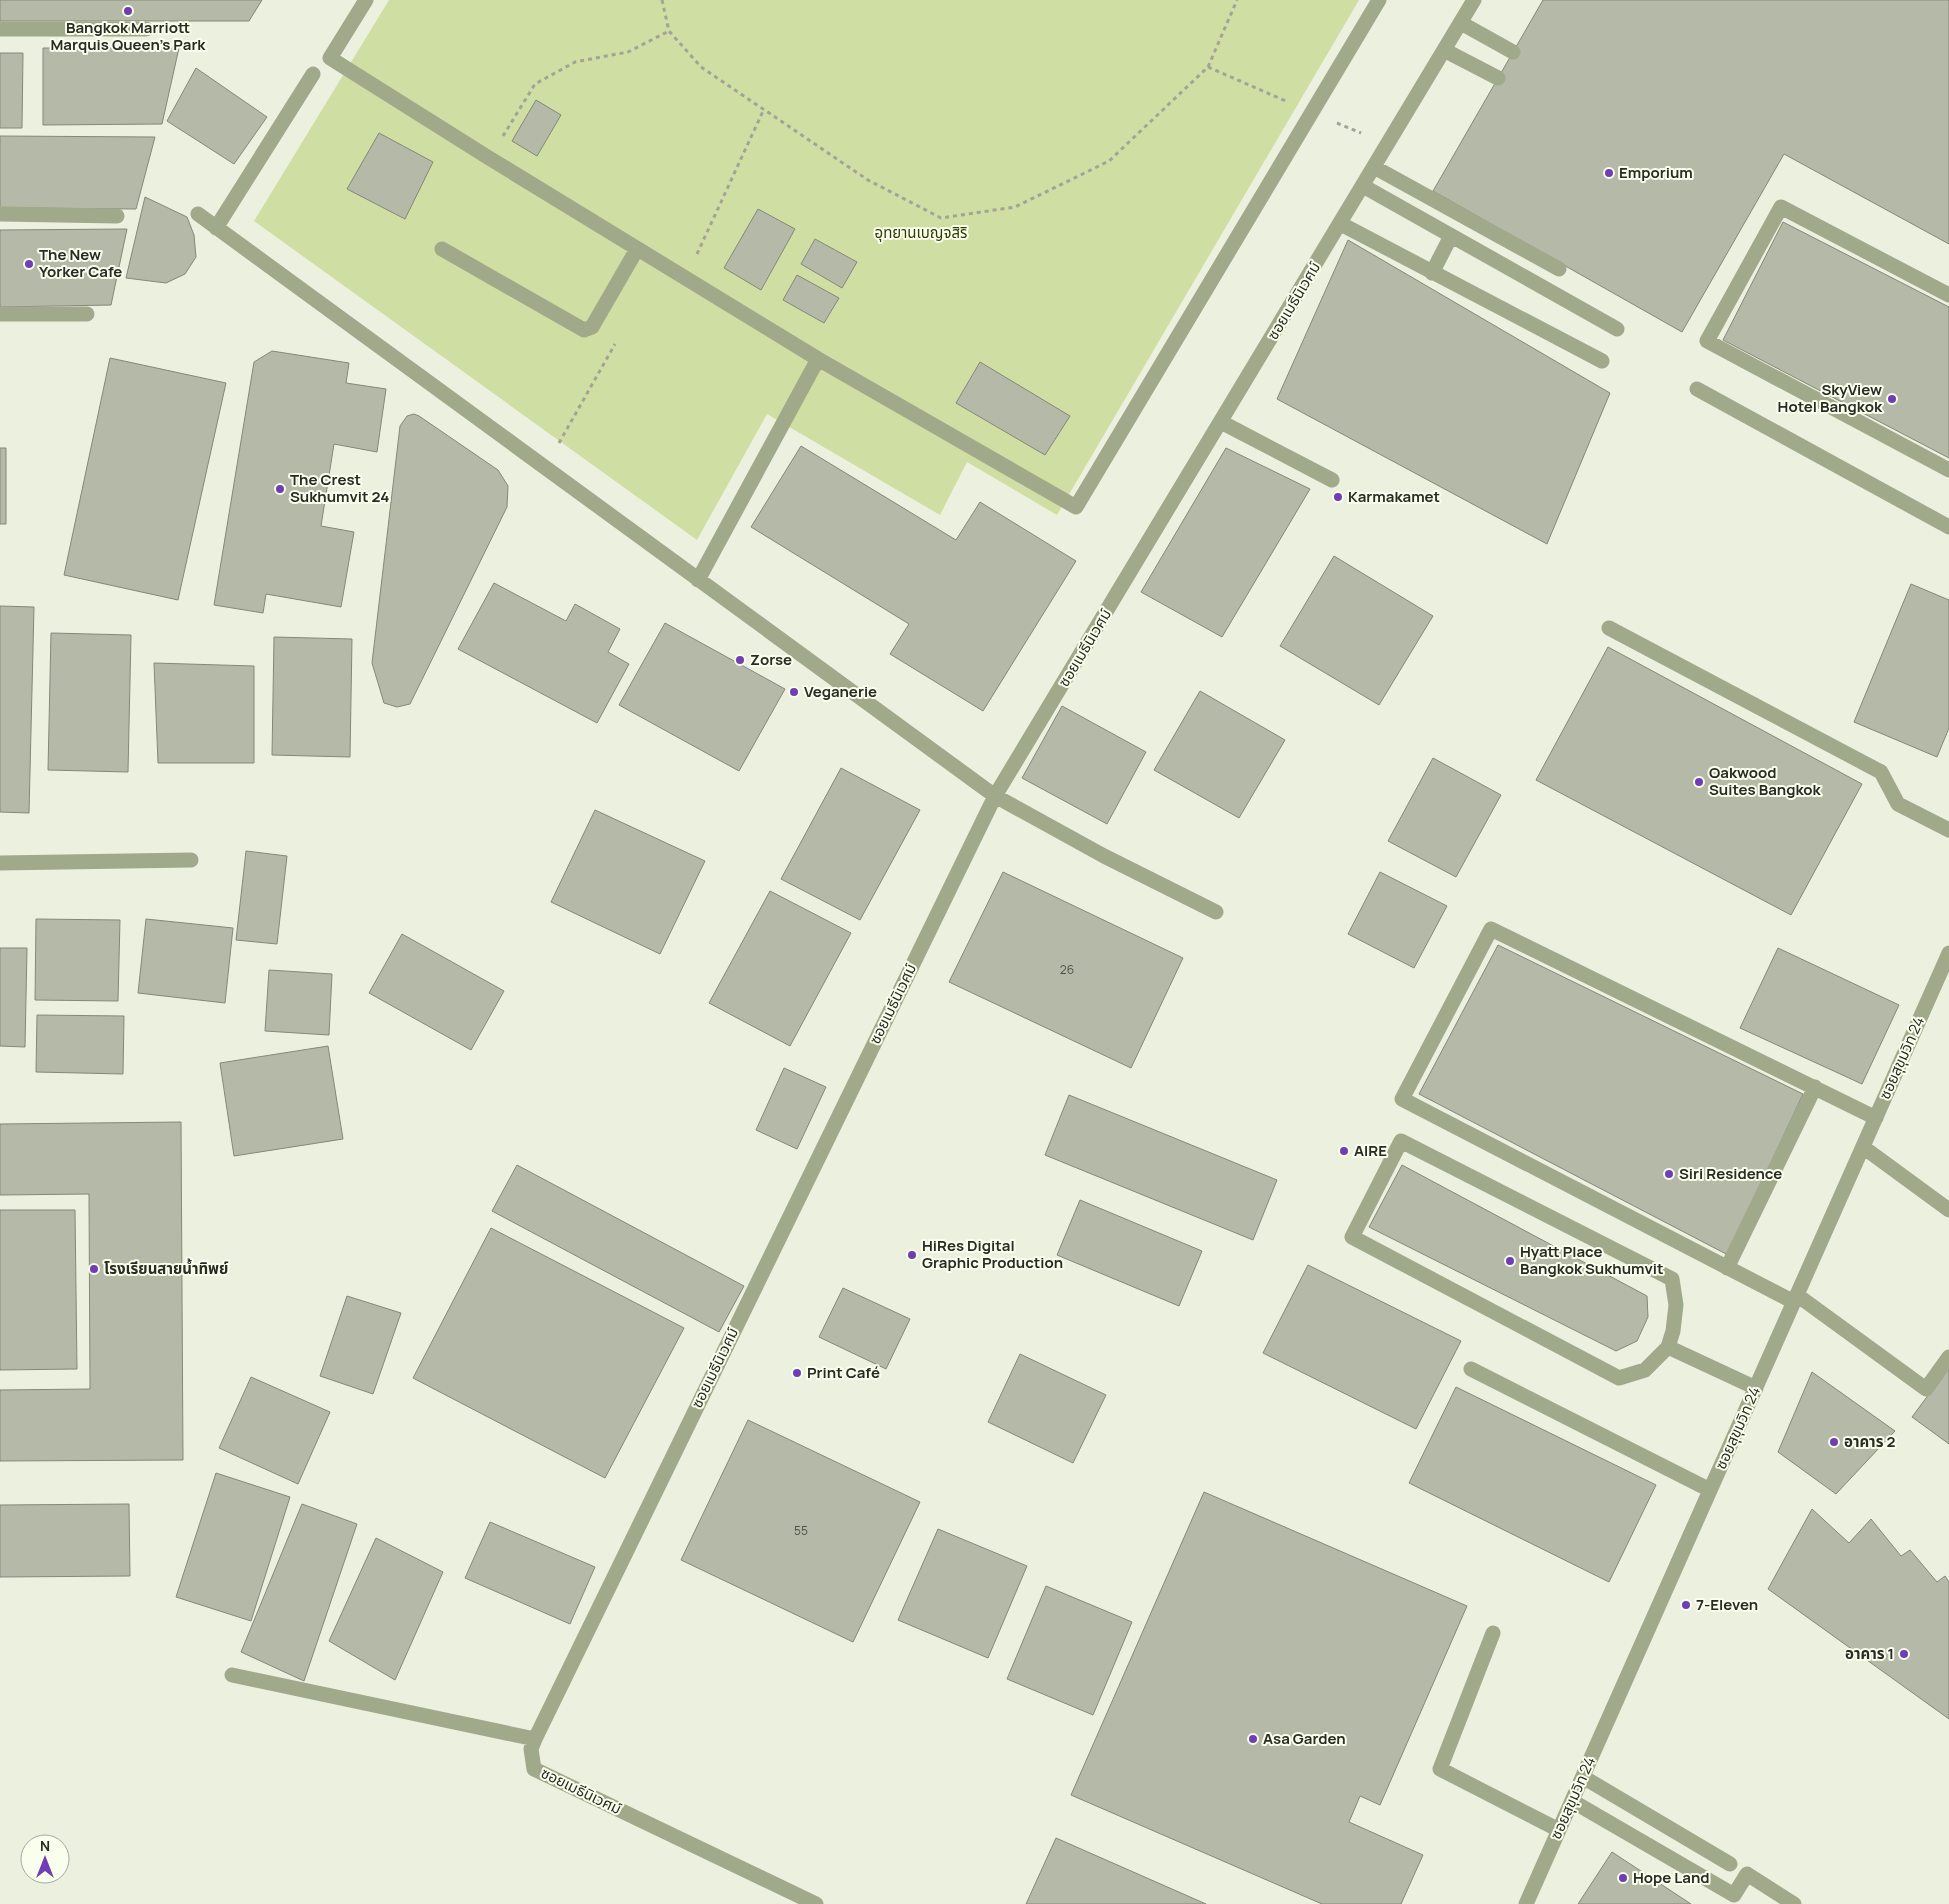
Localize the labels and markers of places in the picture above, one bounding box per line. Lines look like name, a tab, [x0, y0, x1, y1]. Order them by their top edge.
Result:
marker: Bangkok Marriott Marquis Queen’s Park	[122, 5, 134, 17]
place label: Bangkok Marriott Marquis Queen’s Park	[51, 17, 206, 55]
place label: Emporium	[1619, 162, 1693, 183]
marker: Emporium	[1603, 167, 1615, 179]
place label: The New Yorker Cafe	[39, 244, 122, 282]
marker: The New Yorker Cafe	[23, 258, 35, 270]
place label: SkyView Hotel Bangkok	[1778, 379, 1883, 417]
marker: SkyView Hotel Bangkok	[1886, 393, 1898, 405]
place label: The Crest Sukhumvit 24	[290, 469, 389, 507]
marker: The Crest Sukhumvit 24	[274, 483, 286, 495]
place label: Karmakamet	[1348, 486, 1440, 507]
marker: Karmakamet	[1332, 491, 1344, 503]
place label: Zorse	[750, 649, 792, 670]
marker: Zorse	[734, 654, 746, 666]
place label: Veganerie	[804, 681, 877, 702]
marker: Veganerie	[788, 686, 800, 698]
place label: Oakwood Suites Bangkok	[1709, 762, 1822, 800]
marker: Oakwood Suites Bangkok	[1693, 776, 1705, 788]
place label: AIRE	[1354, 1140, 1387, 1161]
marker: AIRE	[1338, 1145, 1350, 1157]
place label: Siri Residence	[1679, 1163, 1782, 1184]
marker: Siri Residence	[1663, 1168, 1675, 1180]
place label: HiRes Digital Graphic Production	[922, 1235, 1063, 1273]
place label: Hyatt Place Bangkok Sukhumvit	[1520, 1241, 1664, 1279]
marker: HiRes Digital Graphic Production	[906, 1249, 918, 1261]
marker: Hyatt Place Bangkok Sukhumvit	[1504, 1255, 1516, 1267]
place label: โรงเรียนสายน้ำทิพย์	[104, 1258, 228, 1279]
marker: โรงเรียนสายน้ำทิพย์	[88, 1263, 100, 1275]
place label: Print Café	[807, 1362, 880, 1383]
marker: Print Café	[791, 1367, 803, 1379]
place label: อาคาร 2	[1844, 1431, 1895, 1452]
marker: อาคาร 2	[1828, 1436, 1840, 1448]
place label: 7-Eleven	[1696, 1594, 1758, 1615]
marker: 7-Eleven	[1680, 1599, 1692, 1611]
place label: อาคาร 1	[1845, 1643, 1894, 1664]
marker: อาคาร 1	[1898, 1648, 1910, 1660]
place label: Asa Garden	[1263, 1728, 1346, 1749]
marker: Asa Garden	[1247, 1733, 1259, 1745]
place label: Hope Land	[1633, 1867, 1710, 1888]
marker: Hope Land	[1617, 1872, 1629, 1884]

